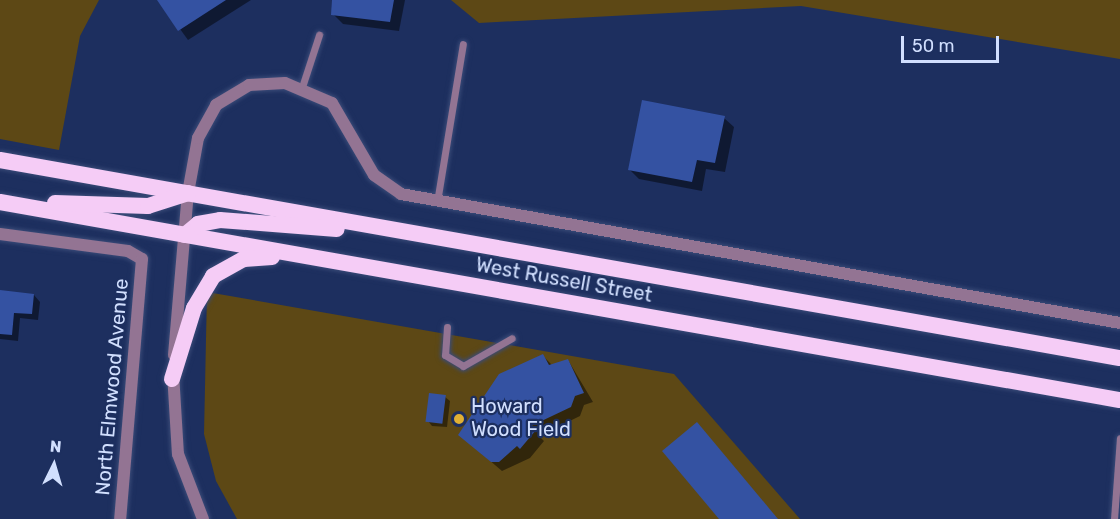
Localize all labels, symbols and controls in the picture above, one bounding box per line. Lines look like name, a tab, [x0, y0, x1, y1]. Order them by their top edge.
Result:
scale bar	[904, 24, 1002, 62]
text: 50 m	[912, 35, 955, 57]
street label: West Russell Street	[474, 253, 654, 307]
street label: North Elmwood Avenue	[91, 277, 133, 497]
place label: Howard Wood Field	[471, 395, 571, 442]
marker: Howard Wood Field	[452, 412, 466, 426]
north arrow	[24, 435, 84, 495]
text: N	[49, 437, 62, 457]

